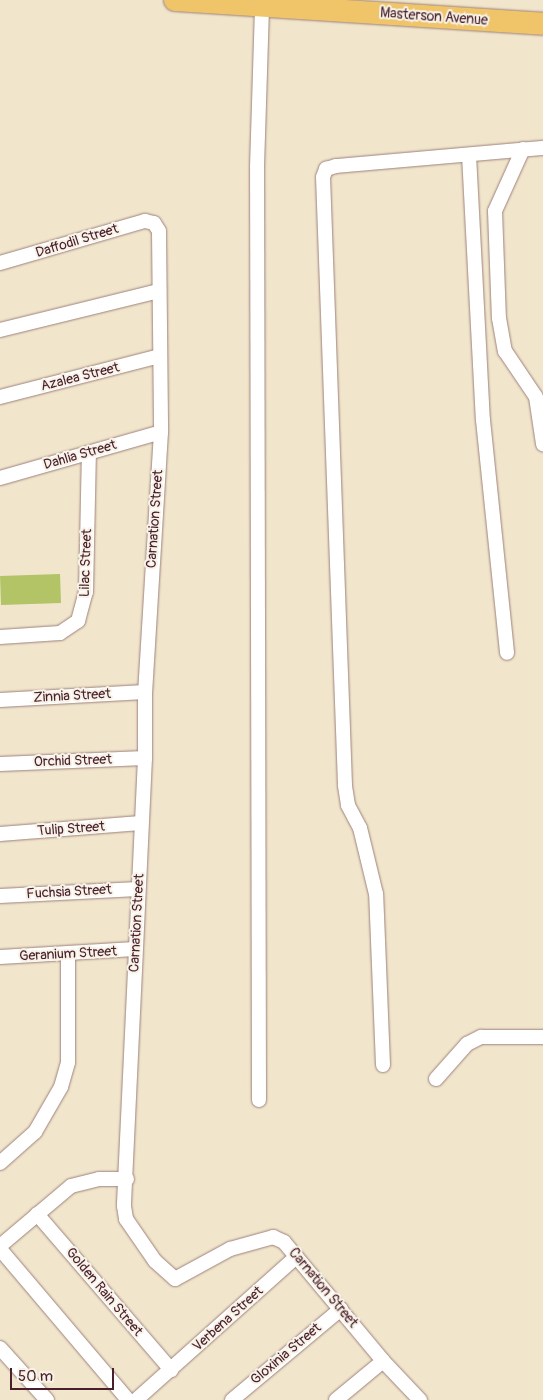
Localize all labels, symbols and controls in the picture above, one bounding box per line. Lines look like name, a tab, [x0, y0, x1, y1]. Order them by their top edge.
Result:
street label: Masterson Avenue	[380, 5, 488, 29]
street label: Daffodil Street	[34, 220, 120, 262]
street label: Azalea Street	[39, 359, 121, 395]
street label: Dahlia Street	[42, 437, 118, 473]
street label: Carnation Street	[143, 469, 167, 569]
street label: Lilac Street	[76, 529, 96, 597]
street label: Zinnia Street	[33, 686, 111, 706]
street label: Orchid Street	[34, 751, 112, 771]
street label: Tulip Street	[37, 818, 105, 840]
street label: Carnation Street	[126, 873, 148, 973]
street label: Fuchsia Street	[26, 881, 112, 903]
street label: Geranium Street	[19, 943, 117, 965]
street label: Golden Rain Street	[62, 1244, 146, 1340]
street label: Carnation Street	[285, 1245, 361, 1331]
street label: Verbena Street	[189, 1283, 267, 1355]
street label: Gloxinia Street	[247, 1320, 325, 1388]
scale bar	[12, 1358, 116, 1390]
text: 50 m	[18, 1367, 53, 1386]

